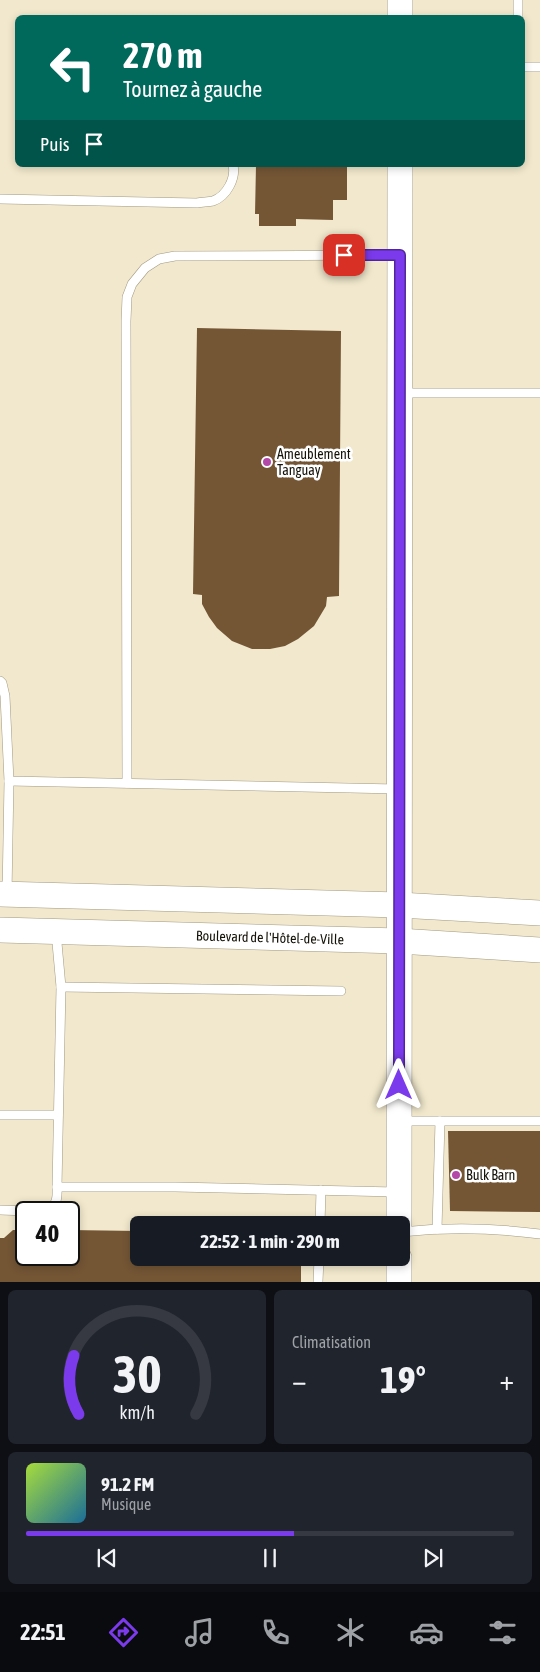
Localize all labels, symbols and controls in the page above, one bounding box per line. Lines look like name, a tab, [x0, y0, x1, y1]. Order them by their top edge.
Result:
icon: left	[40, 35, 105, 100]
text: 270 m	[123, 35, 202, 75]
text: Tournez à gauche	[123, 76, 262, 102]
icon: arrive	[80, 130, 108, 158]
text: Puis	[40, 133, 70, 155]
pin	[323, 234, 365, 276]
icon: arrive	[330, 241, 358, 269]
place label: Ameublement Tanguay	[277, 446, 351, 478]
marker: Ameublement Tanguay	[261, 456, 273, 468]
street label: Boulevard de l'Hôtel-de-Ville	[196, 927, 344, 947]
position arrow	[372, 1058, 424, 1110]
place label: Bulk Barn	[466, 1167, 515, 1183]
marker: Bulk Barn	[450, 1169, 462, 1181]
speed limit sign: 40	[15, 1201, 80, 1266]
text: 22:52 · 1 min · 290 m	[200, 1230, 340, 1252]
text: Climatisation	[292, 1333, 371, 1351]
text: 30	[113, 1344, 161, 1404]
text: 19°	[380, 1358, 426, 1401]
text: −	[292, 1364, 307, 1396]
text: +	[499, 1364, 514, 1396]
text: km/h	[119, 1402, 155, 1423]
text: 91.2 FM	[101, 1473, 154, 1495]
text: Musique	[101, 1495, 151, 1513]
icon: previous	[93, 1544, 121, 1572]
icon: pause	[256, 1544, 284, 1572]
icon: next	[419, 1544, 447, 1572]
icon: directions	[106, 1615, 141, 1650]
icon: music	[182, 1615, 217, 1650]
icon: phone	[258, 1615, 293, 1650]
icon: climate	[333, 1615, 368, 1650]
icon: car	[409, 1615, 444, 1650]
icon: filters	[485, 1615, 520, 1650]
text: 22:51	[20, 1619, 66, 1645]

